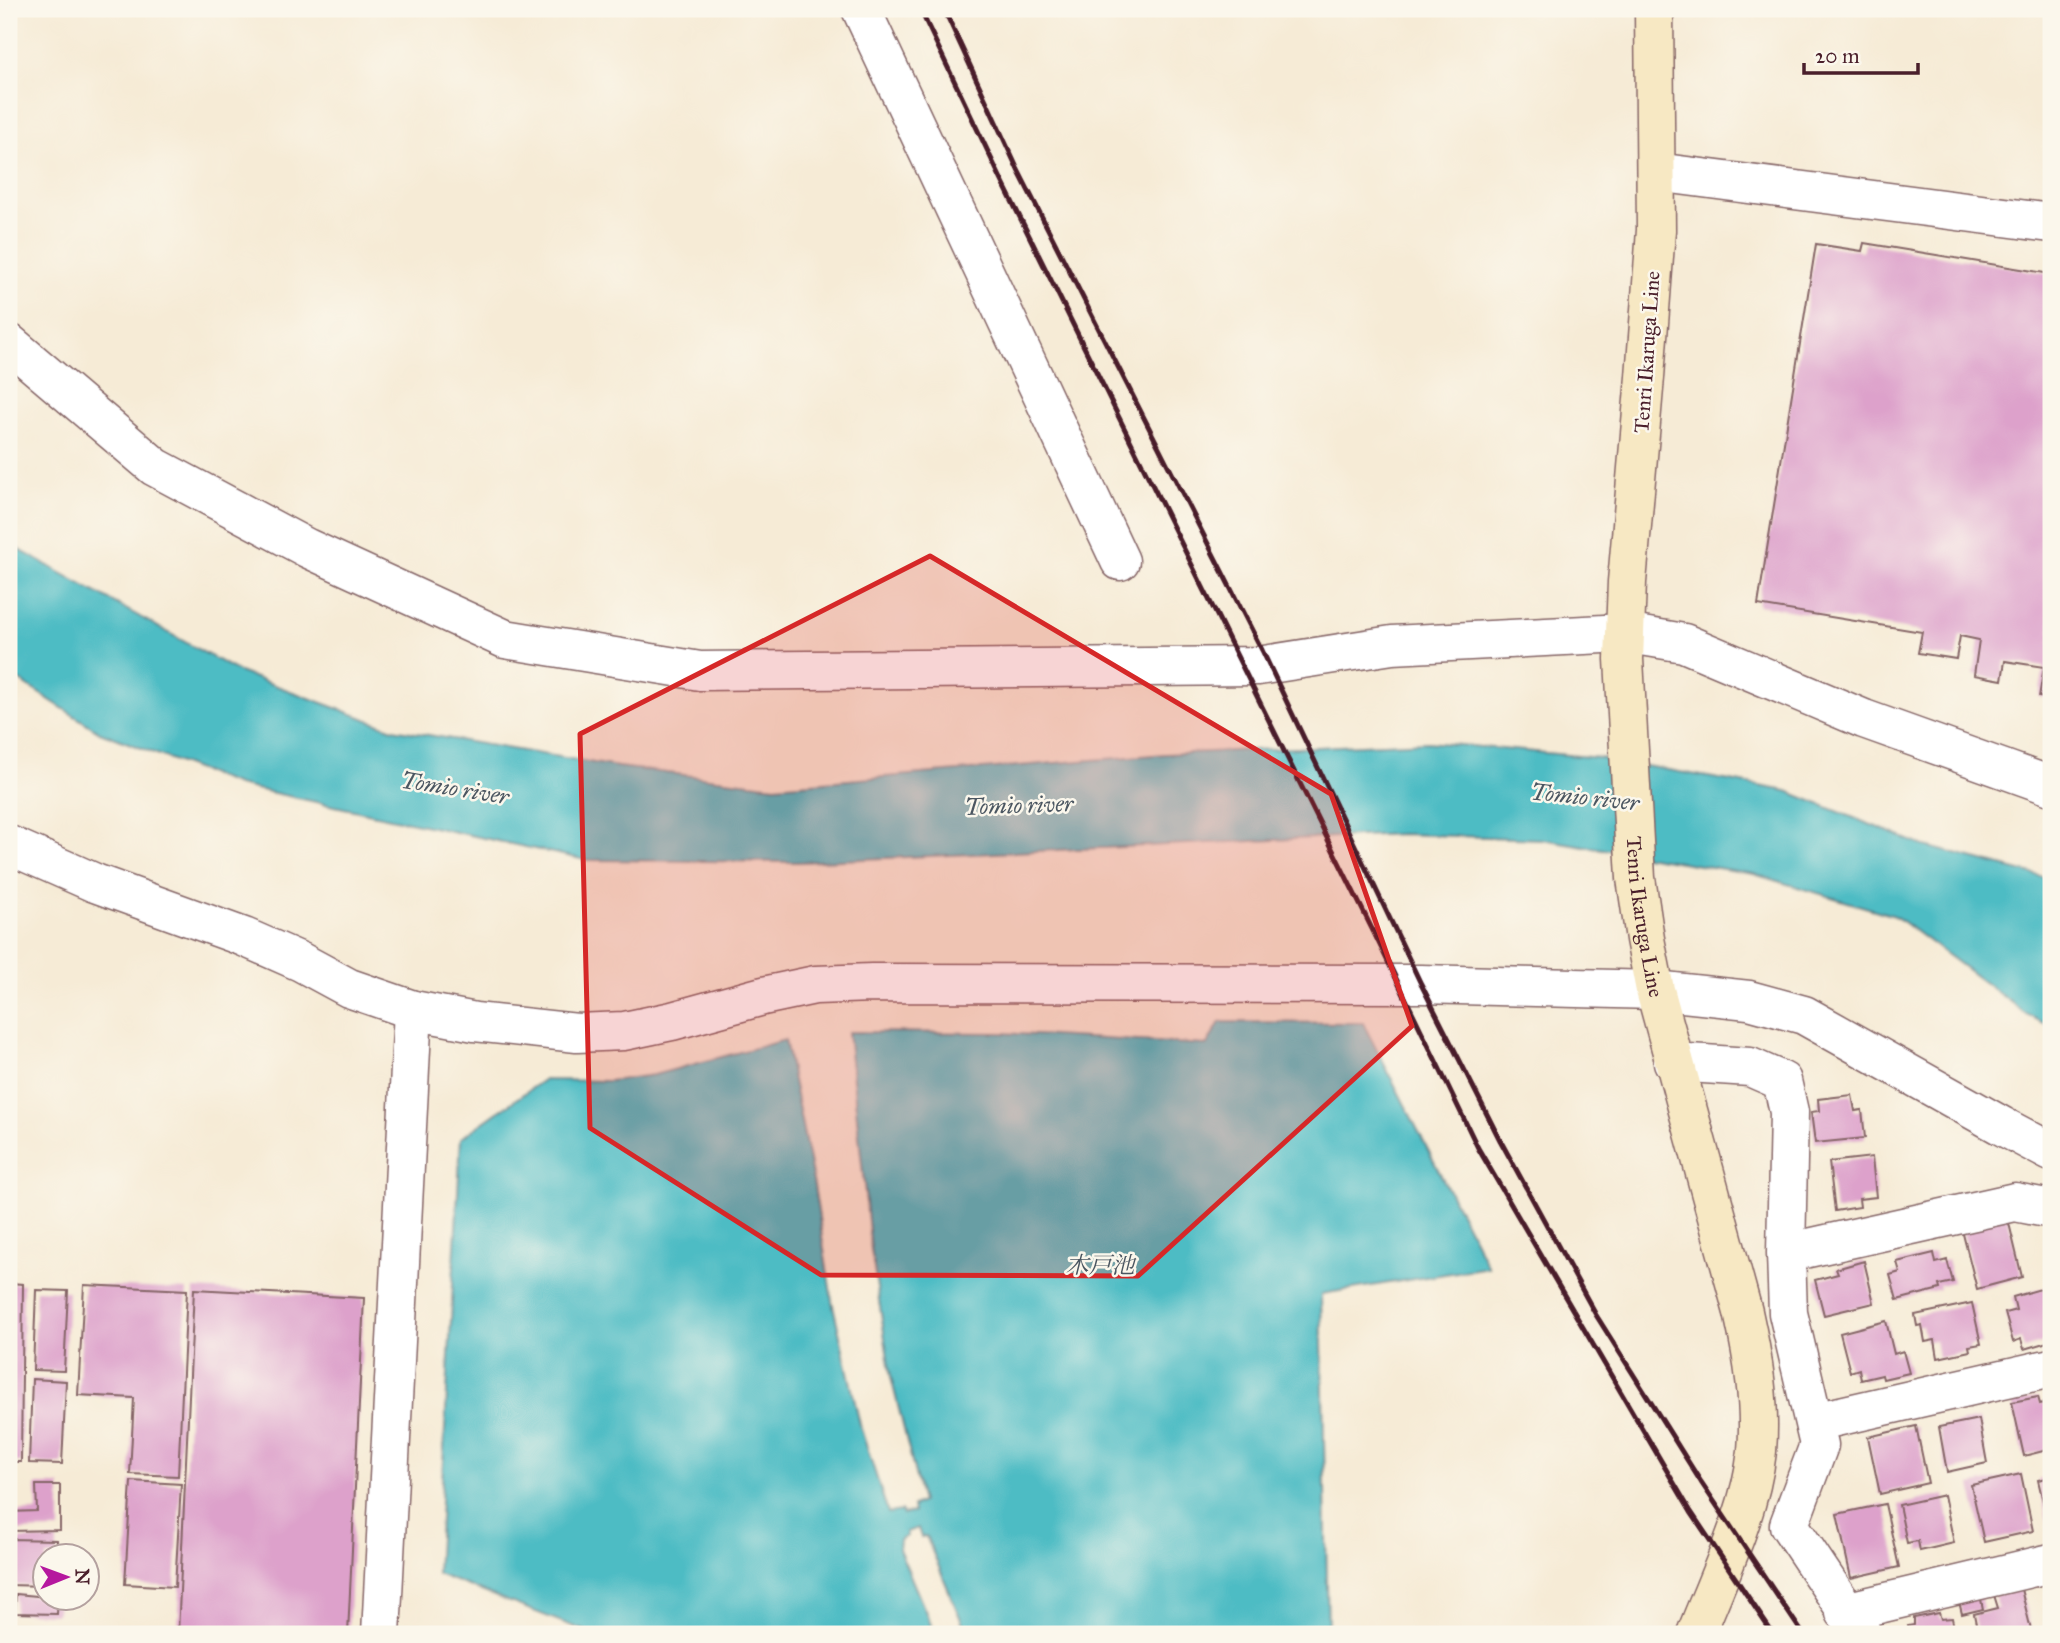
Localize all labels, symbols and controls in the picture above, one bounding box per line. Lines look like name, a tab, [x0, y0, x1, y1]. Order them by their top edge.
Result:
scale bar	[1804, 32, 1918, 76]
text: 20 m	[1815, 43, 1860, 69]
street label: Tenri Ikaruga Line	[1628, 270, 1666, 434]
water label: Tomio river	[399, 766, 512, 811]
water label: Tomio river	[1529, 777, 1642, 817]
water label: Tomio river	[964, 789, 1075, 821]
street label: Tenri Ikaruga Line	[1621, 836, 1669, 1000]
water label: 木戸池	[1066, 1251, 1138, 1279]
north arrow	[32, 1542, 102, 1612]
text: N	[71, 1568, 94, 1585]

